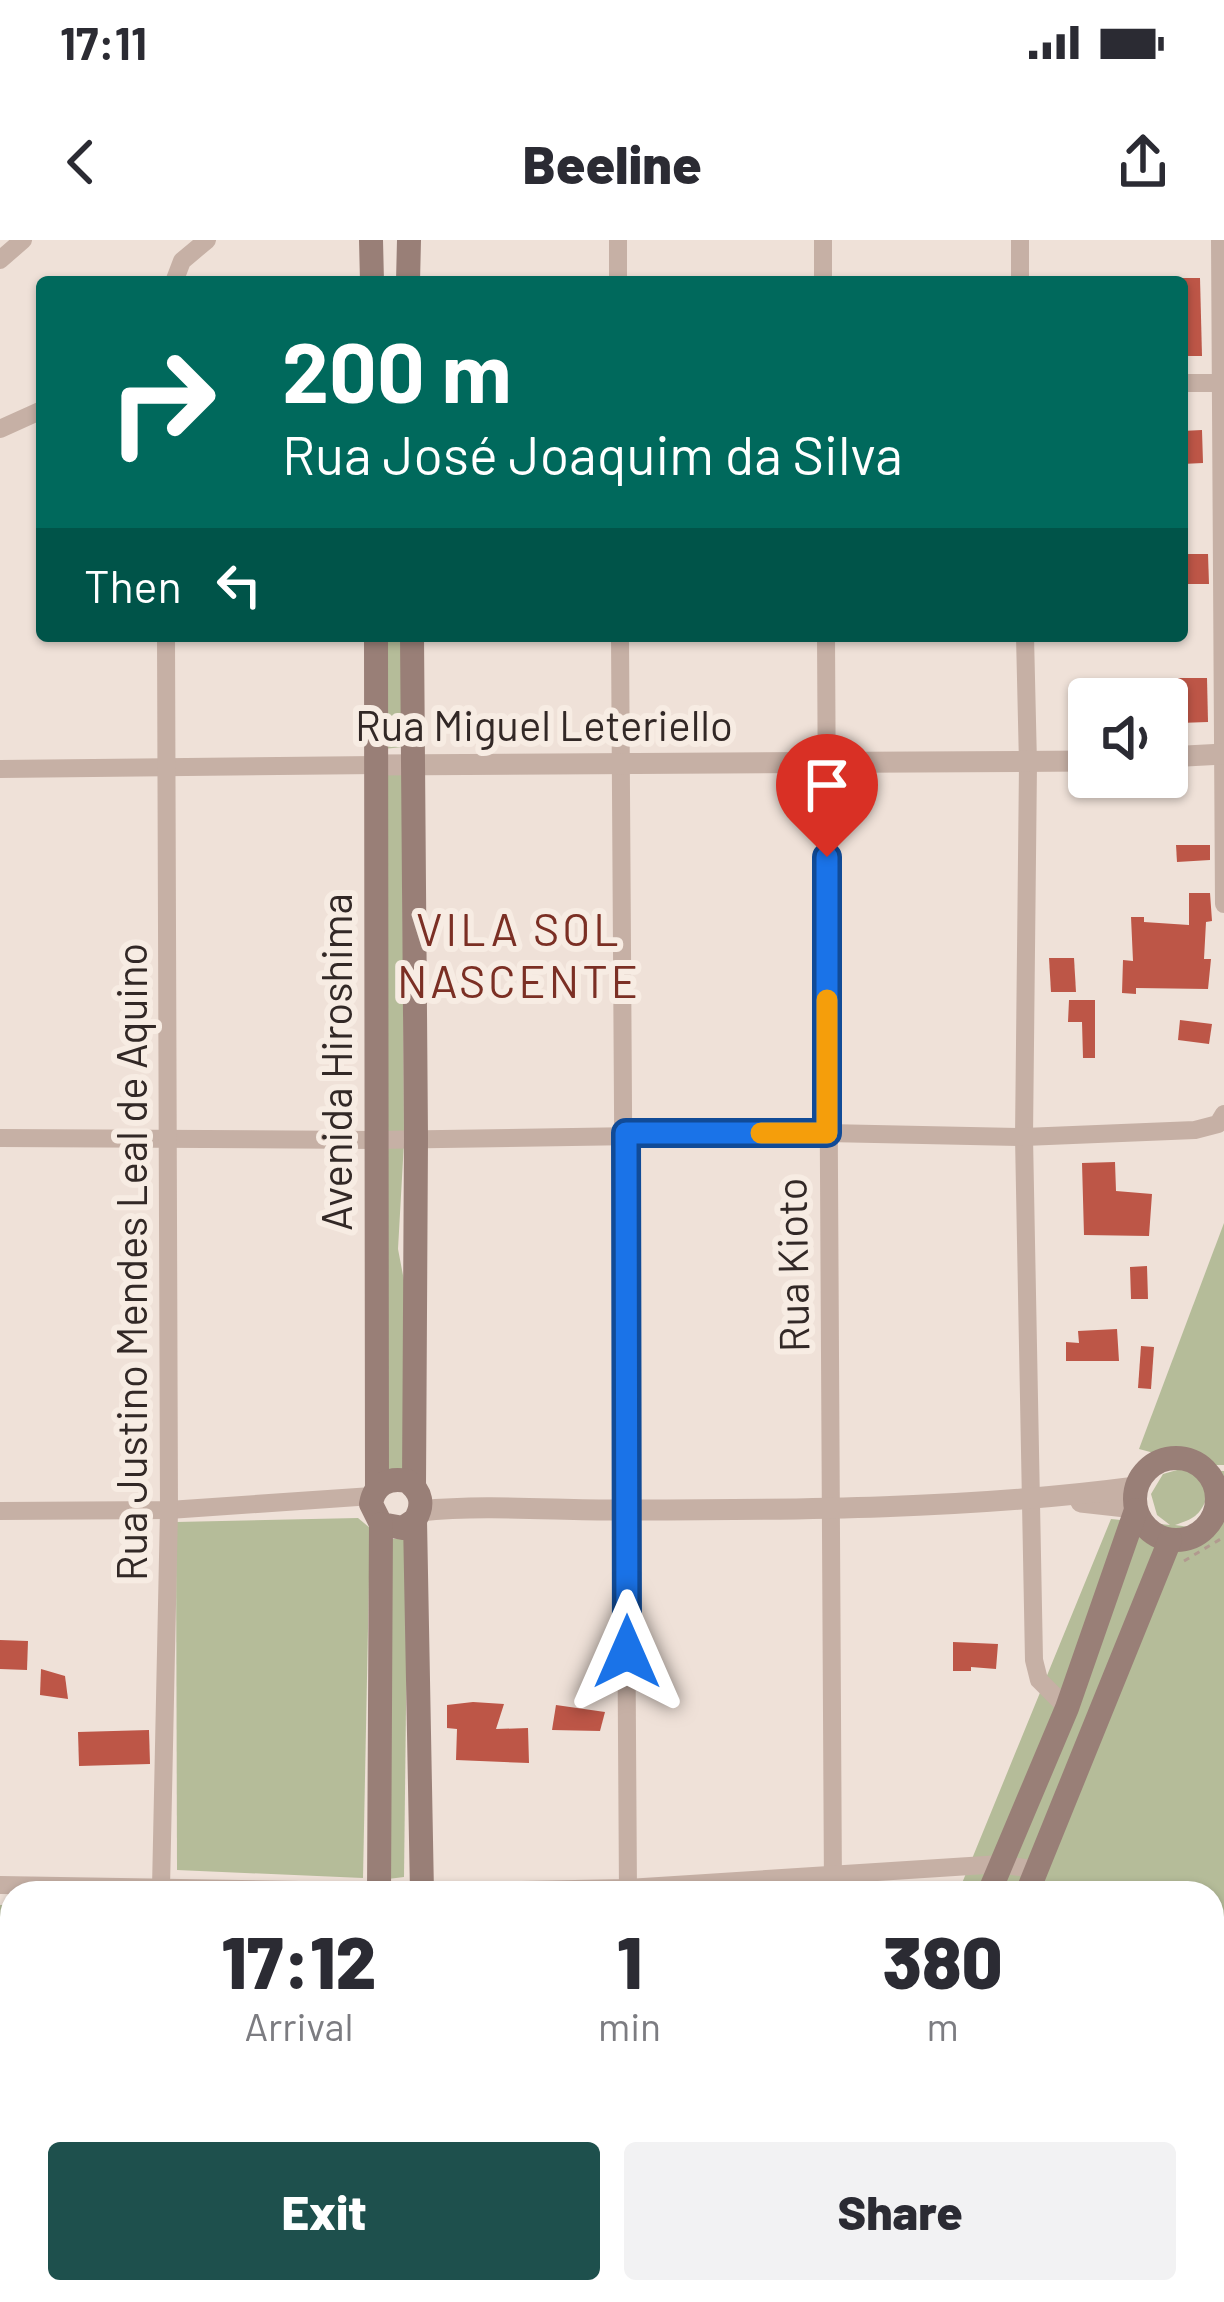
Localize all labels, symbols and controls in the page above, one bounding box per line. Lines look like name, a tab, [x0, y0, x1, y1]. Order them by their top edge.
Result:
text: 17:11	[60, 15, 147, 69]
icon: back	[48, 129, 114, 195]
icon: share	[1110, 129, 1176, 195]
text: Beeline	[522, 130, 702, 195]
text: 200 m	[282, 319, 512, 420]
icon: right	[84, 324, 240, 480]
text: Rua José Joaquim da Silva	[282, 421, 903, 486]
icon: left	[206, 552, 272, 618]
text: Then	[84, 558, 182, 612]
map controls	[1068, 678, 1188, 798]
button: sound	[1068, 678, 1188, 798]
street label: Rua Miguel Leteriello	[355, 699, 733, 750]
pin	[776, 734, 878, 857]
icon: arrive	[794, 752, 860, 818]
street label: Avenida Hiroshima	[310, 893, 360, 1231]
district label: VILA SOL NASCENTE	[397, 901, 641, 1007]
street label: Rua Justino Mendes Leal de Aquino	[105, 943, 156, 1581]
street label: Rua Kioto	[764, 1177, 818, 1353]
position arrow	[564, 1589, 690, 1715]
text: 17:12	[221, 1917, 377, 2003]
text: 1	[617, 1917, 642, 2003]
text: 380	[882, 1917, 1003, 2003]
text: Arrival	[244, 2002, 353, 2049]
text: min	[598, 2002, 661, 2049]
text: m	[926, 2002, 959, 2049]
button: Exit	[48, 2142, 600, 2280]
button: Share	[624, 2142, 1176, 2280]

